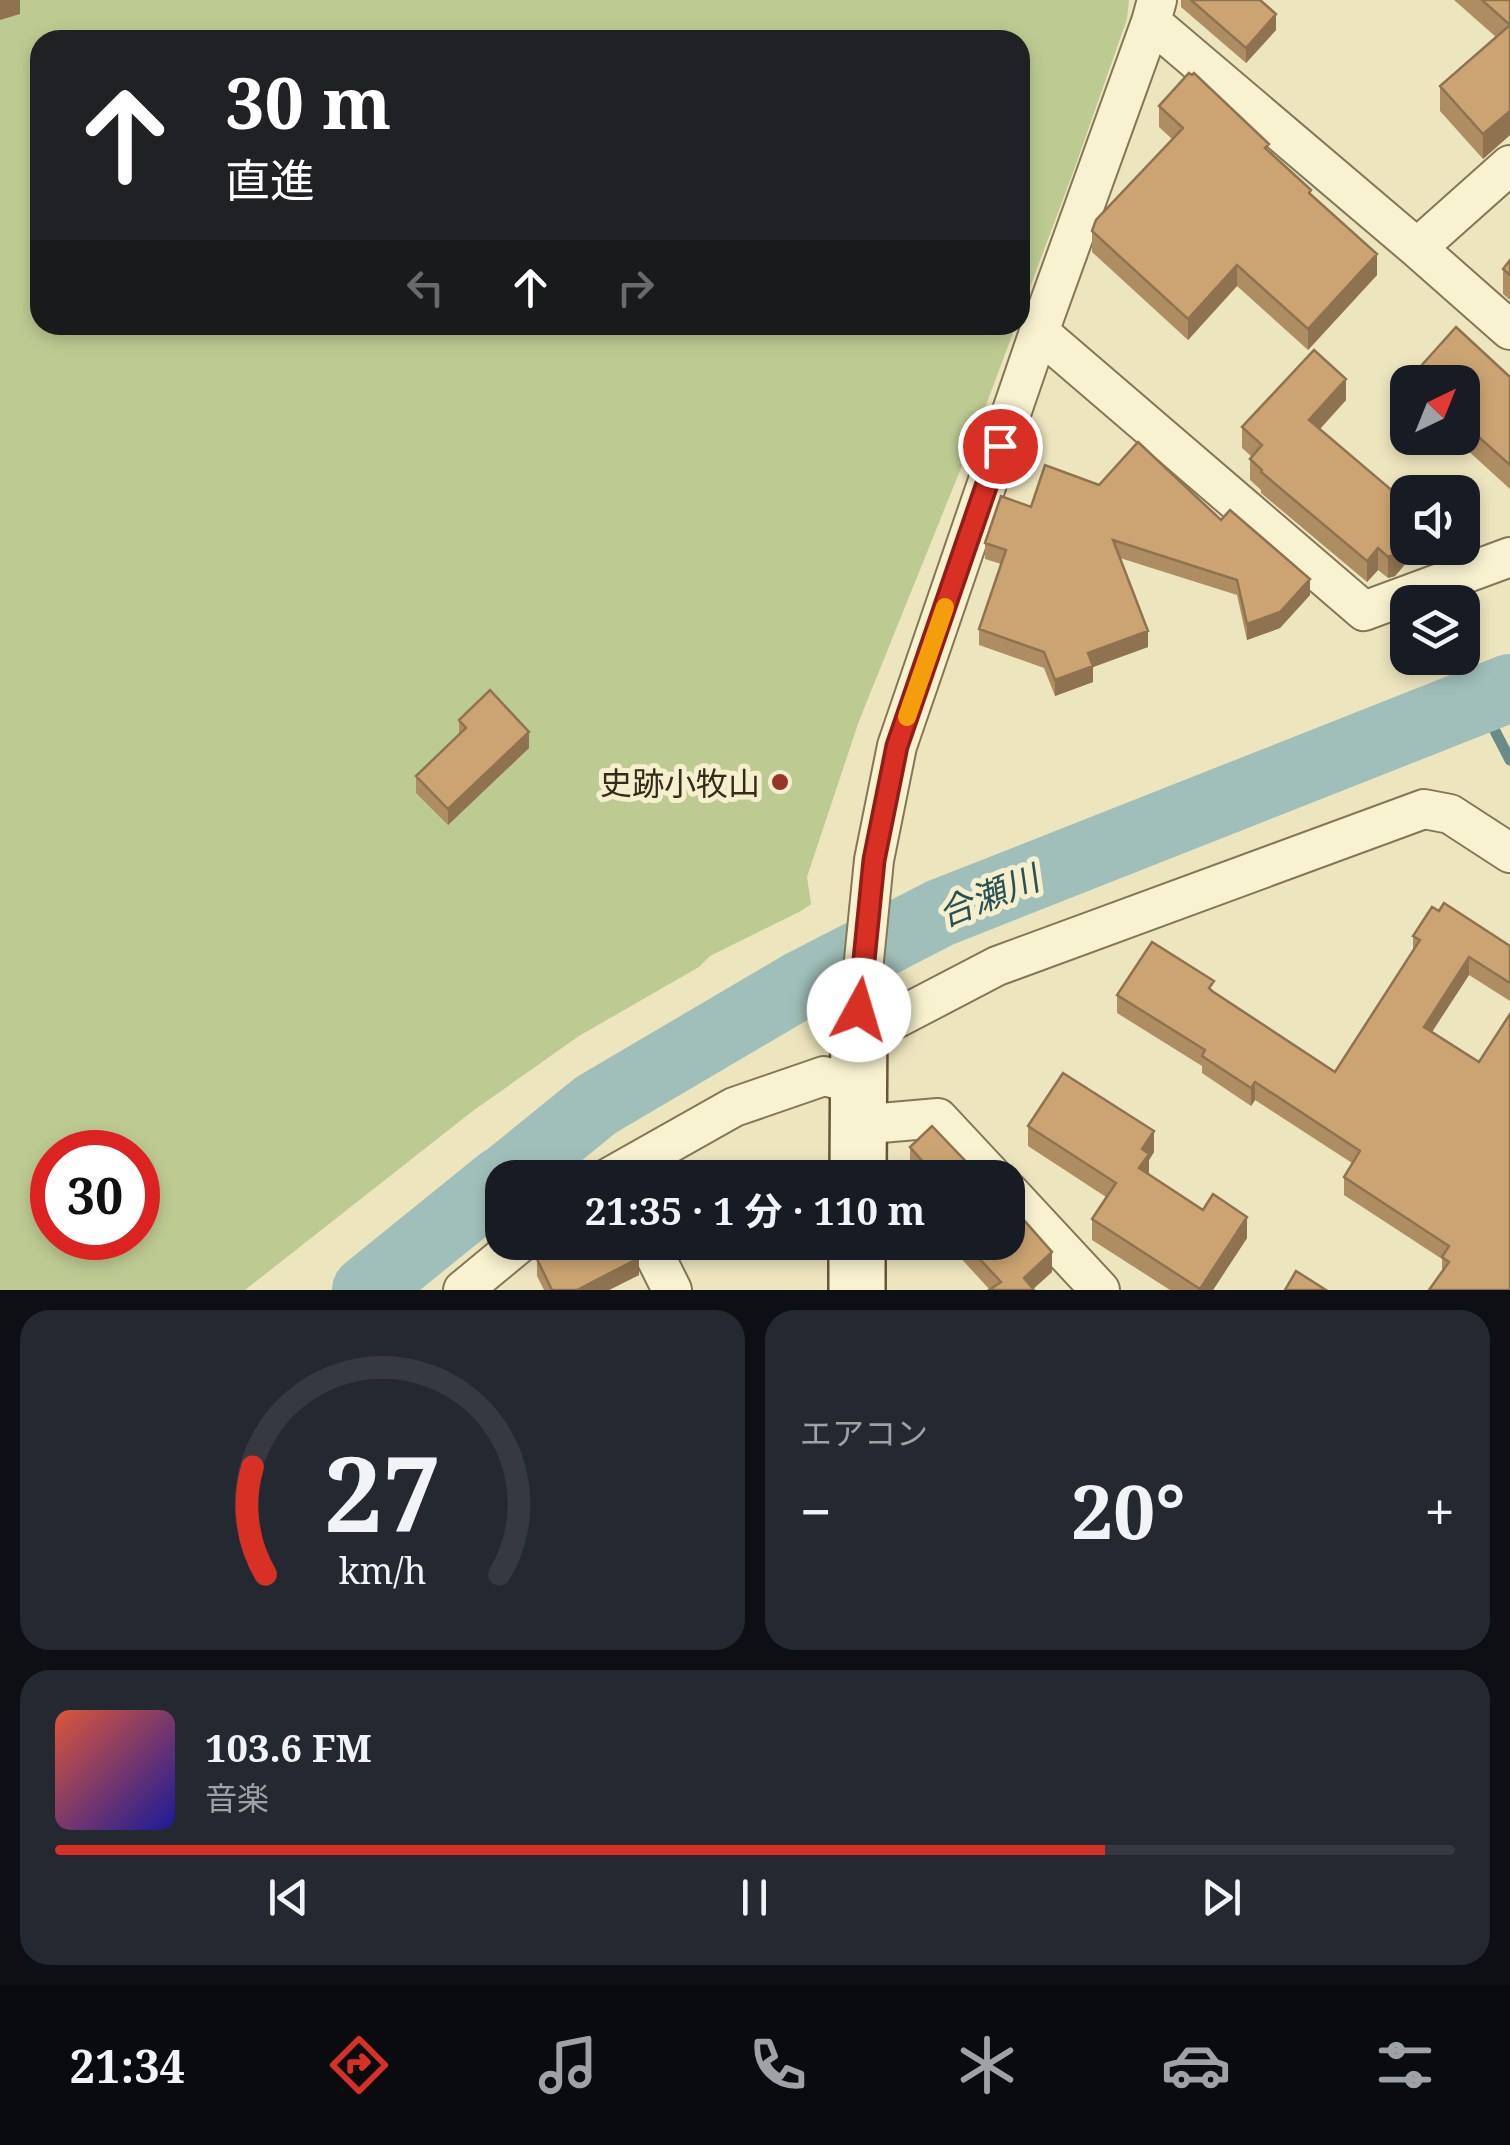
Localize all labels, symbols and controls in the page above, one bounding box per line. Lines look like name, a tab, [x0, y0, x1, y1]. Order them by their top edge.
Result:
text: 30 m	[225, 54, 391, 150]
icon: ahead	[60, 70, 190, 200]
text: 直進	[225, 149, 315, 210]
icon: left	[398, 260, 453, 315]
icon: ahead	[503, 260, 558, 315]
icon: right	[608, 260, 663, 315]
north arrow	[1390, 365, 1480, 455]
map controls	[1390, 365, 1480, 675]
pin	[958, 404, 1043, 489]
icon: arrive	[973, 419, 1028, 474]
button: sound	[1390, 475, 1480, 565]
button: layers	[1390, 585, 1480, 675]
place label: 史跡小牧山	[600, 761, 760, 804]
marker: 史跡小牧山	[769, 771, 791, 793]
water label: 合瀬川	[931, 852, 1049, 936]
position arrow	[807, 958, 911, 1062]
speed limit sign: 30	[30, 1130, 160, 1260]
text: 21:35 · 1 分 · 110 m	[585, 1184, 925, 1236]
text: エアコン	[800, 1411, 928, 1454]
text: 27	[324, 1421, 441, 1562]
text: 20°	[1071, 1459, 1185, 1561]
text: −	[800, 1473, 832, 1548]
text: +	[1424, 1473, 1455, 1548]
text: km/h	[339, 1546, 426, 1594]
text: 103.6 FM	[205, 1721, 372, 1773]
text: 音楽	[205, 1776, 269, 1819]
icon: previous	[261, 1870, 316, 1925]
icon: pause	[727, 1870, 782, 1925]
icon: next	[1194, 1870, 1249, 1925]
icon: directions	[324, 2030, 394, 2100]
icon: music	[533, 2030, 603, 2100]
icon: phone	[743, 2030, 813, 2100]
icon: climate	[952, 2030, 1022, 2100]
icon: car	[1161, 2030, 1231, 2100]
icon: filters	[1370, 2030, 1440, 2100]
text: 21:34	[70, 2035, 185, 2096]

